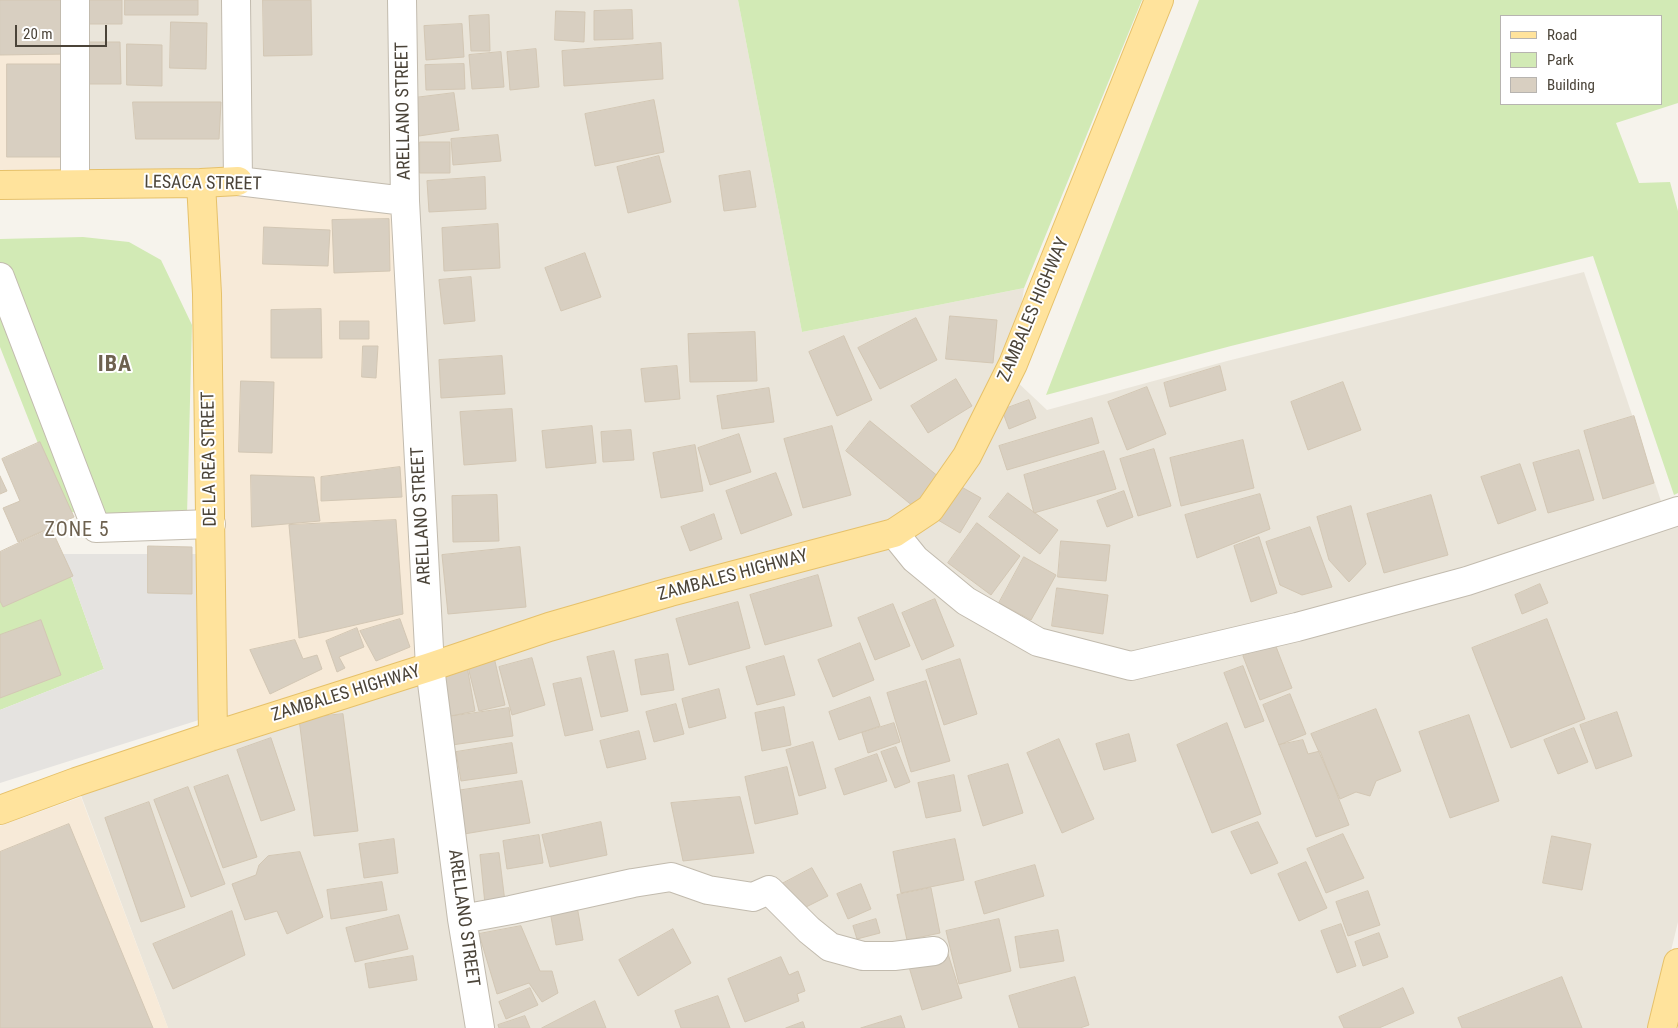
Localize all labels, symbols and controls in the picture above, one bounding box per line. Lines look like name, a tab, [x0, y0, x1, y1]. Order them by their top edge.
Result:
scale bar	[18, 15, 110, 47]
legend	[1500, 15, 1663, 105]
text: 20 m	[23, 25, 53, 43]
text: Road	[1547, 26, 1577, 44]
street label: ARELLANO STREET	[392, 42, 416, 180]
text: Park	[1547, 51, 1574, 69]
text: Building	[1547, 76, 1595, 94]
street label: LESACA STREET	[144, 172, 262, 196]
street label: ZAMBALES HIGHWAY	[994, 235, 1074, 385]
district label: IBA	[97, 352, 133, 378]
street label: DE LA REA STREET	[198, 391, 222, 527]
street label: ARELLANO STREET	[408, 446, 436, 586]
district label: ZONE 5	[44, 519, 110, 543]
street label: ZAMBALES HIGHWAY	[656, 546, 810, 606]
street label: ZAMBALES HIGHWAY	[269, 661, 423, 727]
street label: ARELLANO STREET	[443, 848, 483, 988]

